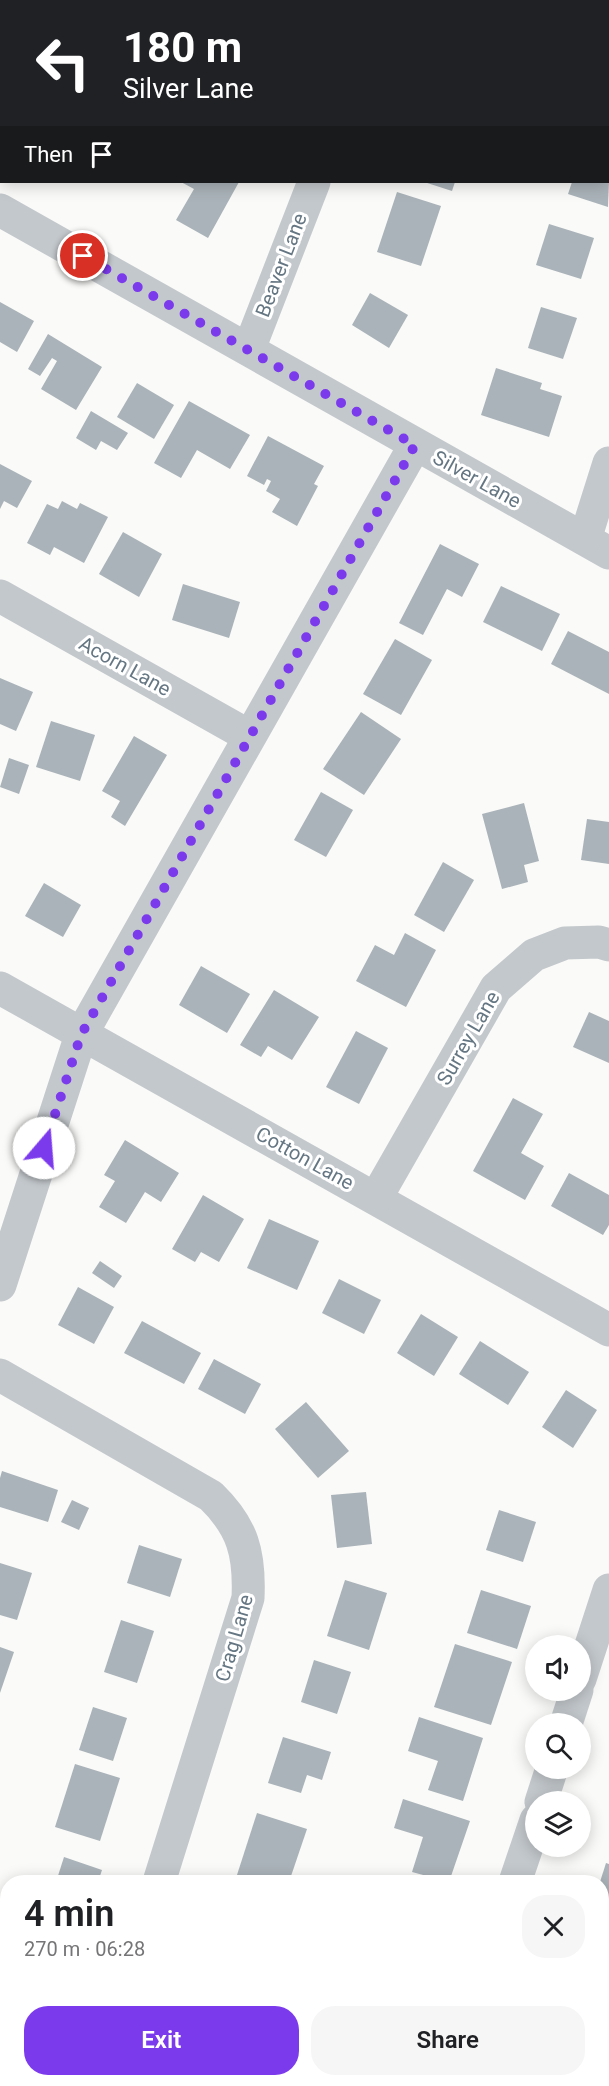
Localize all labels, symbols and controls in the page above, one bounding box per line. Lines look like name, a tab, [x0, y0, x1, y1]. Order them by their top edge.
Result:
text: 180 m	[123, 23, 242, 72]
icon: left	[24, 24, 102, 102]
text: Silver Lane	[123, 73, 254, 105]
icon: arrive	[85, 138, 118, 171]
text: Then	[24, 142, 73, 167]
street label: Beaver Lane	[250, 210, 312, 320]
pin	[57, 230, 108, 281]
icon: arrive	[66, 239, 99, 272]
street label: Silver Lane	[429, 445, 525, 513]
street label: Acorn Lane	[75, 631, 175, 701]
street label: Surrey Lane	[431, 987, 505, 1089]
position arrow	[12, 1116, 76, 1180]
street label: Cotton Lane	[252, 1121, 358, 1195]
street label: Crag Lane	[210, 1592, 258, 1684]
map controls	[525, 1635, 591, 1857]
button: sound	[525, 1635, 591, 1701]
button: search	[525, 1713, 591, 1779]
button: layers	[525, 1791, 591, 1857]
text: 4 min	[24, 1893, 114, 1935]
button: close	[522, 1895, 585, 1958]
text: 270 m · 06:28	[24, 1937, 145, 1961]
button: Exit	[24, 2006, 299, 2075]
button: Share	[311, 2006, 585, 2075]

